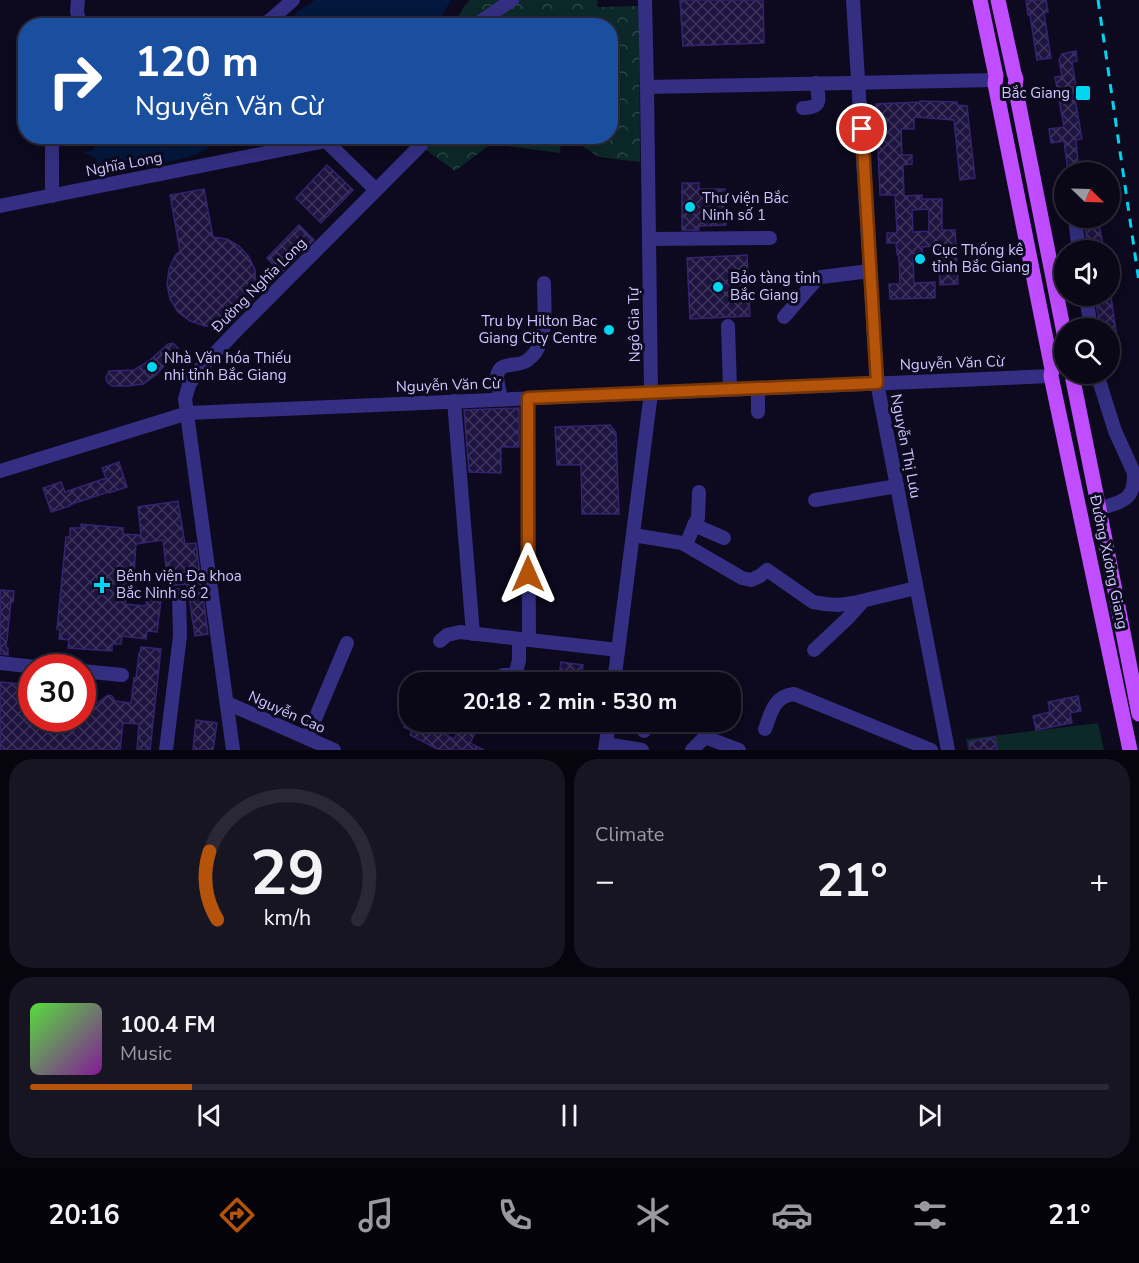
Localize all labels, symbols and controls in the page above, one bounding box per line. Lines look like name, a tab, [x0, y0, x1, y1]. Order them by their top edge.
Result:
text: 120 m	[135, 34, 259, 91]
icon: right	[36, 42, 114, 120]
place label: Bắc Giang	[1001, 83, 1070, 103]
marker: Bắc Giang	[1074, 84, 1092, 102]
text: Nguyễn Văn Cừ	[135, 88, 323, 125]
pin	[836, 103, 887, 154]
icon: arrive	[845, 112, 878, 145]
street label: Nghĩa Long	[84, 147, 164, 181]
north arrow	[1054, 162, 1120, 228]
map controls	[1054, 162, 1120, 384]
place label: Thư viện Bắc Ninh số 1	[702, 188, 788, 225]
marker: Thư viện Bắc Ninh số 1	[683, 200, 697, 214]
street label: Đường Nghĩa Long	[207, 233, 311, 337]
place label: Cục Thống kê tỉnh Bắc Giang	[932, 240, 1030, 277]
button: sound	[1054, 240, 1120, 306]
marker: Cục Thống kê tỉnh Bắc Giang	[913, 252, 927, 266]
place label: Bảo tàng tỉnh Bắc Giang	[730, 268, 820, 305]
marker: Bảo tàng tỉnh Bắc Giang	[711, 280, 725, 294]
street label: Ngô Gia Tự	[623, 286, 645, 362]
place label: Tru by Hilton Bac Giang City Centre	[478, 311, 597, 348]
button: search	[1054, 318, 1120, 384]
marker: Tru by Hilton Bac Giang City Centre	[602, 323, 616, 337]
place label: Nhà Văn hóa Thiếu nhi tỉnh Bắc Giang	[164, 348, 291, 385]
street label: Nguyễn Văn Cừ	[899, 351, 1006, 375]
marker: Nhà Văn hóa Thiếu nhi tỉnh Bắc Giang	[145, 360, 159, 374]
street label: Nguyễn Văn Cừ	[395, 373, 502, 397]
street label: Nguyễn Thị Lưu	[886, 392, 926, 500]
street label: Đường Xương Giang	[1085, 492, 1133, 631]
position arrow	[496, 542, 560, 606]
place label: Bệnh viện Đa khoa Bắc Ninh số 2	[116, 566, 242, 603]
marker: Bệnh viện Đa khoa Bắc Ninh số 2	[93, 576, 111, 594]
speed limit sign: 30	[18, 654, 96, 732]
street label: Nguyễn Cao	[245, 686, 329, 738]
text: 20:18 · 2 min · 530 m	[463, 687, 677, 717]
text: Climate	[595, 821, 664, 848]
text: 29	[250, 831, 324, 916]
text: 21°	[816, 851, 888, 912]
text: −	[595, 859, 615, 904]
text: +	[1089, 859, 1109, 904]
text: km/h	[263, 904, 311, 934]
text: 100.4 FM	[120, 1010, 216, 1040]
text: Music	[120, 1040, 172, 1067]
icon: previous	[193, 1099, 226, 1132]
icon: pause	[553, 1099, 586, 1132]
icon: next	[913, 1099, 946, 1132]
icon: directions	[216, 1194, 258, 1236]
icon: music	[355, 1194, 397, 1236]
icon: phone	[494, 1194, 536, 1236]
icon: climate	[632, 1194, 674, 1236]
icon: car	[771, 1194, 813, 1236]
icon: filters	[909, 1194, 951, 1236]
text: 20:16	[48, 1197, 120, 1234]
text: 21°	[1048, 1197, 1091, 1234]

